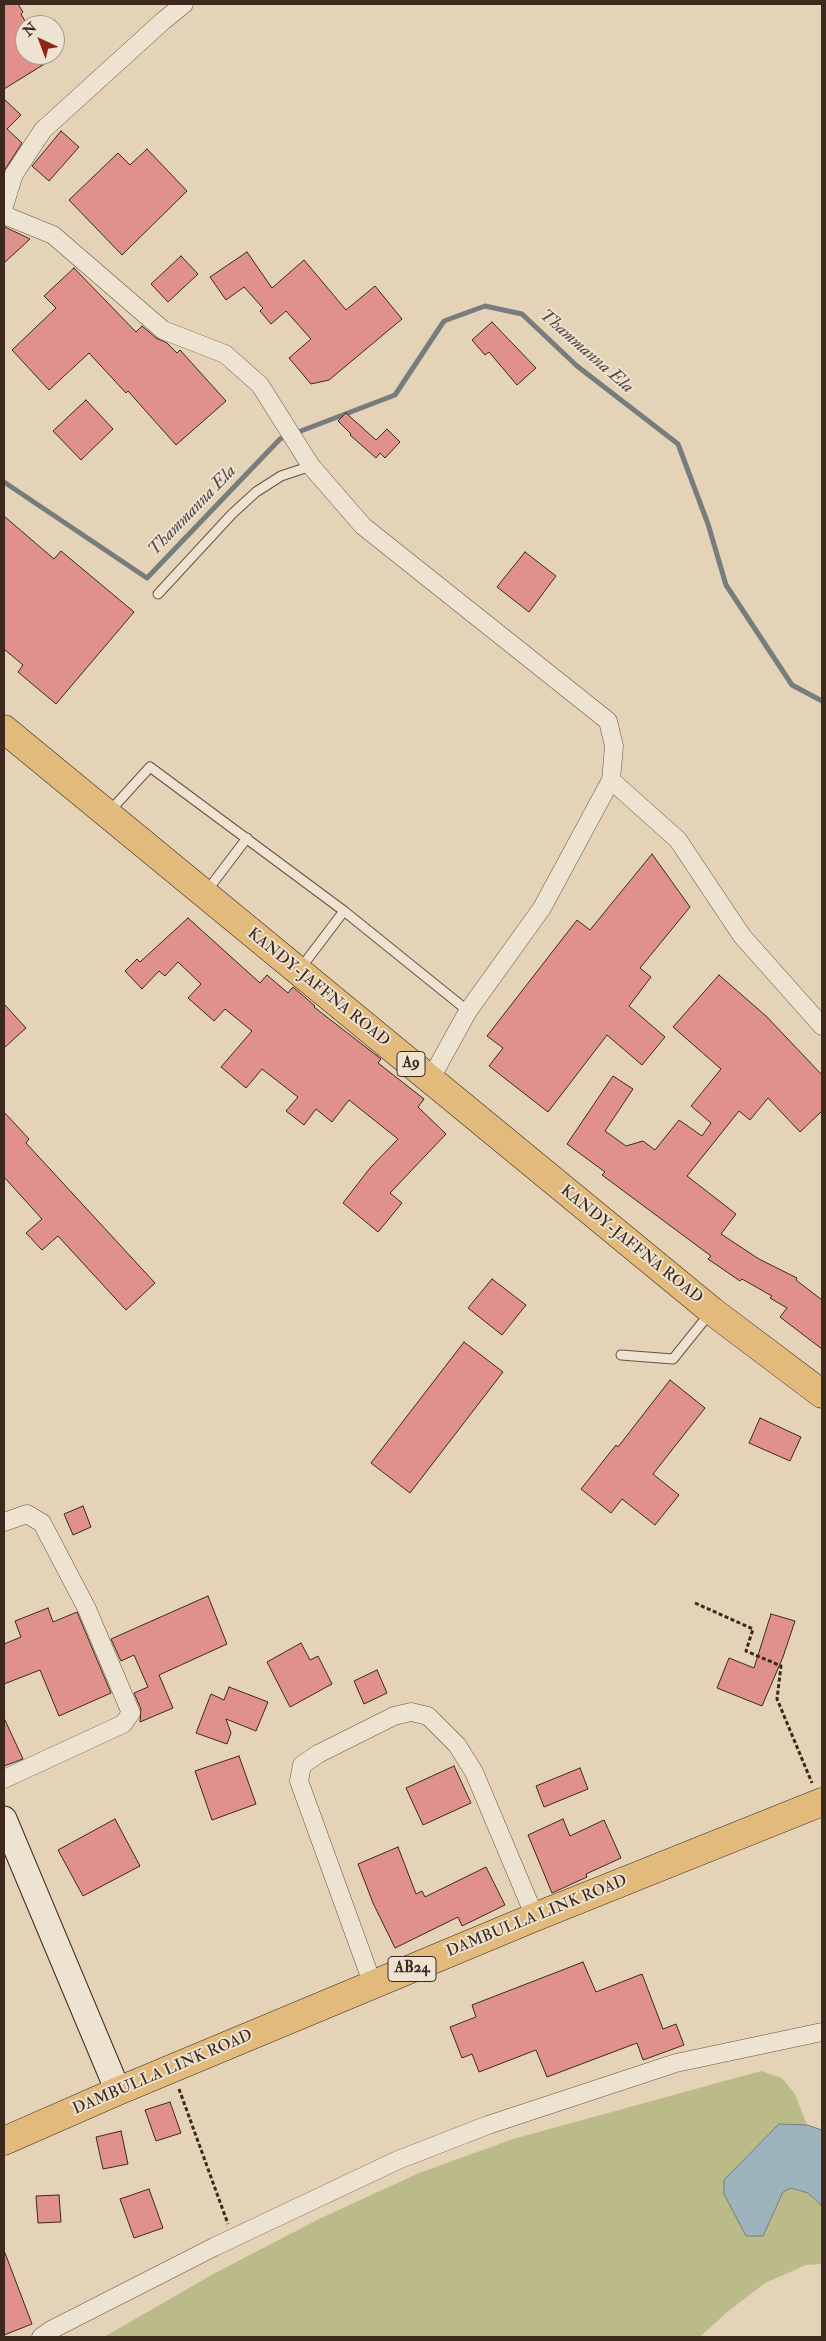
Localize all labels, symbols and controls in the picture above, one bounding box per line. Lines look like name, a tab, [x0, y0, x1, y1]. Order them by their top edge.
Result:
north arrow	[15, 15, 65, 65]
text: N	[20, 19, 40, 40]
water label: Thammanna Ela	[535, 305, 637, 399]
water label: Thammanna Ela	[144, 461, 242, 561]
street label: KANDY-JAFFNA ROAD	[243, 925, 393, 1051]
road number: A9	[397, 1052, 425, 1076]
street label: KANDY-JAFFNA ROAD	[556, 1182, 706, 1308]
street label: DAMBULLA LINK ROAD	[444, 1872, 630, 1962]
road number: AB24	[388, 1956, 436, 1982]
street label: DAMBULLA LINK ROAD	[70, 2026, 256, 2120]

